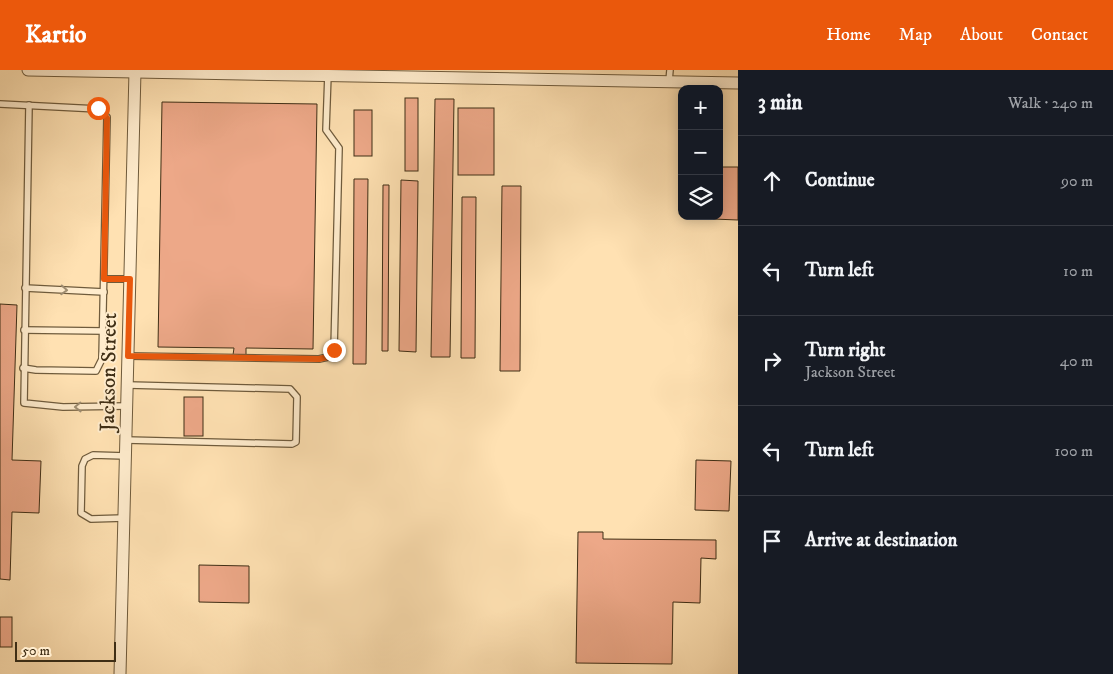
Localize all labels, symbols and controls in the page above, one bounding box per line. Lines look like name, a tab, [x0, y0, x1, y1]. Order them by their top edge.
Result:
text: Kartio	[25, 20, 87, 50]
text: Home	[826, 24, 871, 46]
text: Map	[899, 24, 932, 46]
text: About	[960, 24, 1003, 46]
text: Contact	[1031, 24, 1088, 46]
map controls	[678, 85, 723, 220]
button: +	[678, 85, 723, 130]
text: 3 min	[758, 90, 803, 116]
text: Walk · 240 m	[1008, 93, 1093, 113]
route start	[87, 97, 110, 120]
button: −	[678, 130, 723, 175]
icon: ahead	[758, 167, 786, 195]
text: Continue	[805, 169, 875, 192]
text: 90 m	[1061, 171, 1093, 191]
button: layers	[678, 175, 723, 220]
icon: left	[758, 257, 786, 285]
text: Turn left	[805, 259, 874, 282]
text: 10 m	[1063, 261, 1093, 281]
one-way arrow	[61, 284, 69, 295]
street label: Jackson Street	[95, 312, 123, 434]
route end	[323, 339, 346, 362]
text: Turn right	[805, 339, 885, 362]
icon: right	[758, 347, 786, 375]
text: 40 m	[1060, 351, 1093, 371]
text: Jackson Street	[805, 362, 895, 382]
one-way arrow	[74, 402, 82, 412]
icon: left	[758, 437, 786, 465]
text: Turn left	[805, 439, 874, 462]
text: 100 m	[1055, 441, 1093, 461]
icon: arrive	[758, 527, 786, 555]
text: Arrive at destination	[805, 529, 957, 552]
scale bar	[15, 639, 116, 662]
text: 50 m	[22, 642, 50, 660]

